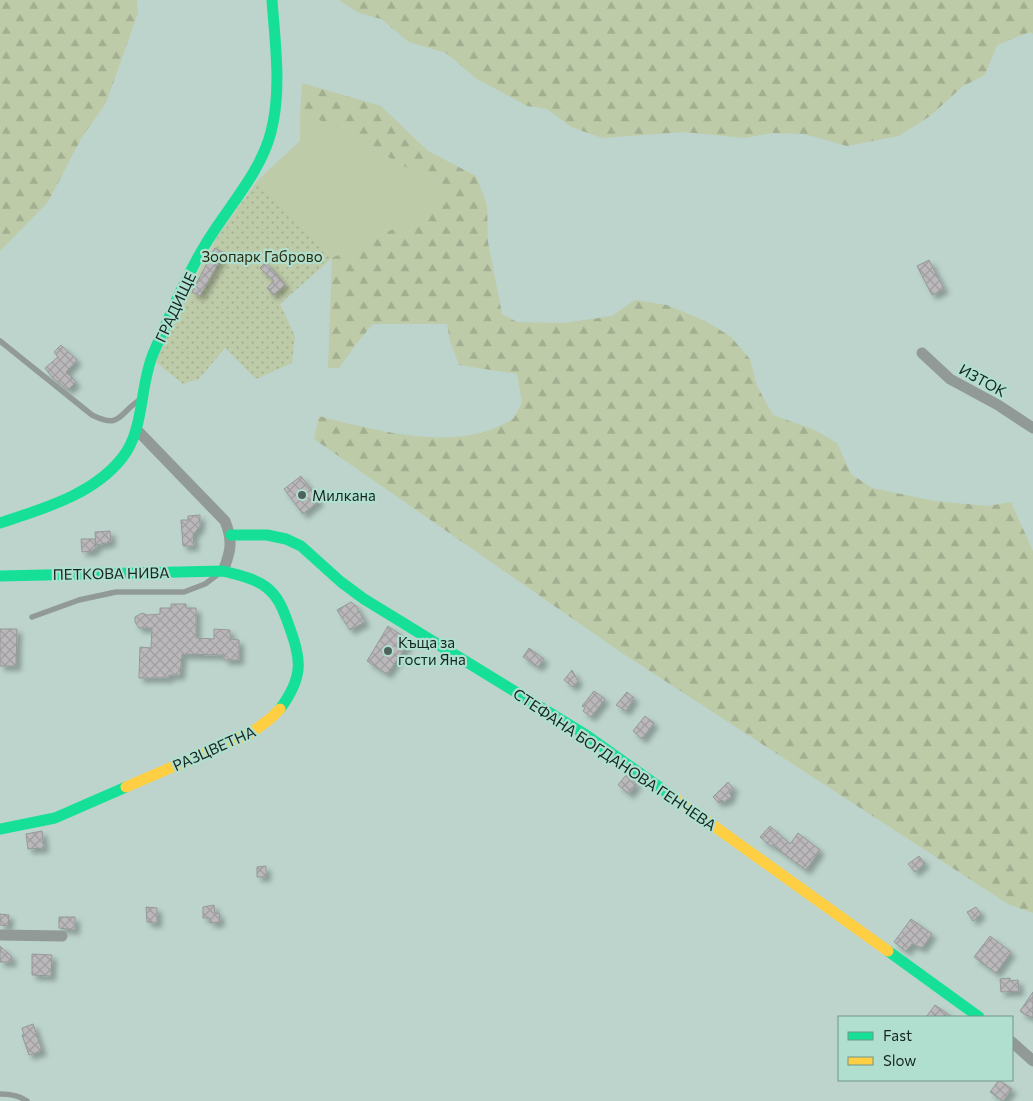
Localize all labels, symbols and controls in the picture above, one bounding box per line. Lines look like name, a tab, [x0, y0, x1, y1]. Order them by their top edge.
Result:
park label: Зоопарк Габрово	[201, 247, 323, 265]
street label: ГРАДИЩЕ	[151, 269, 199, 345]
street label: ИЗТОК	[956, 360, 1010, 400]
place label: Милкана	[312, 486, 376, 504]
marker: Милкана	[296, 489, 308, 501]
street label: ПЕТКОВА НИВА	[52, 563, 170, 583]
place label: Къща за гости Яна	[398, 633, 466, 668]
marker: Къща за гости Яна	[382, 645, 394, 657]
street label: СТЕФАНА БОГДАНОВА ГЕНЧЕВА	[510, 684, 720, 834]
street label: РАЗЦВЕТНА	[170, 722, 258, 774]
legend	[838, 1016, 1013, 1081]
text: Fast	[883, 1026, 912, 1044]
text: Slow	[883, 1051, 916, 1069]

